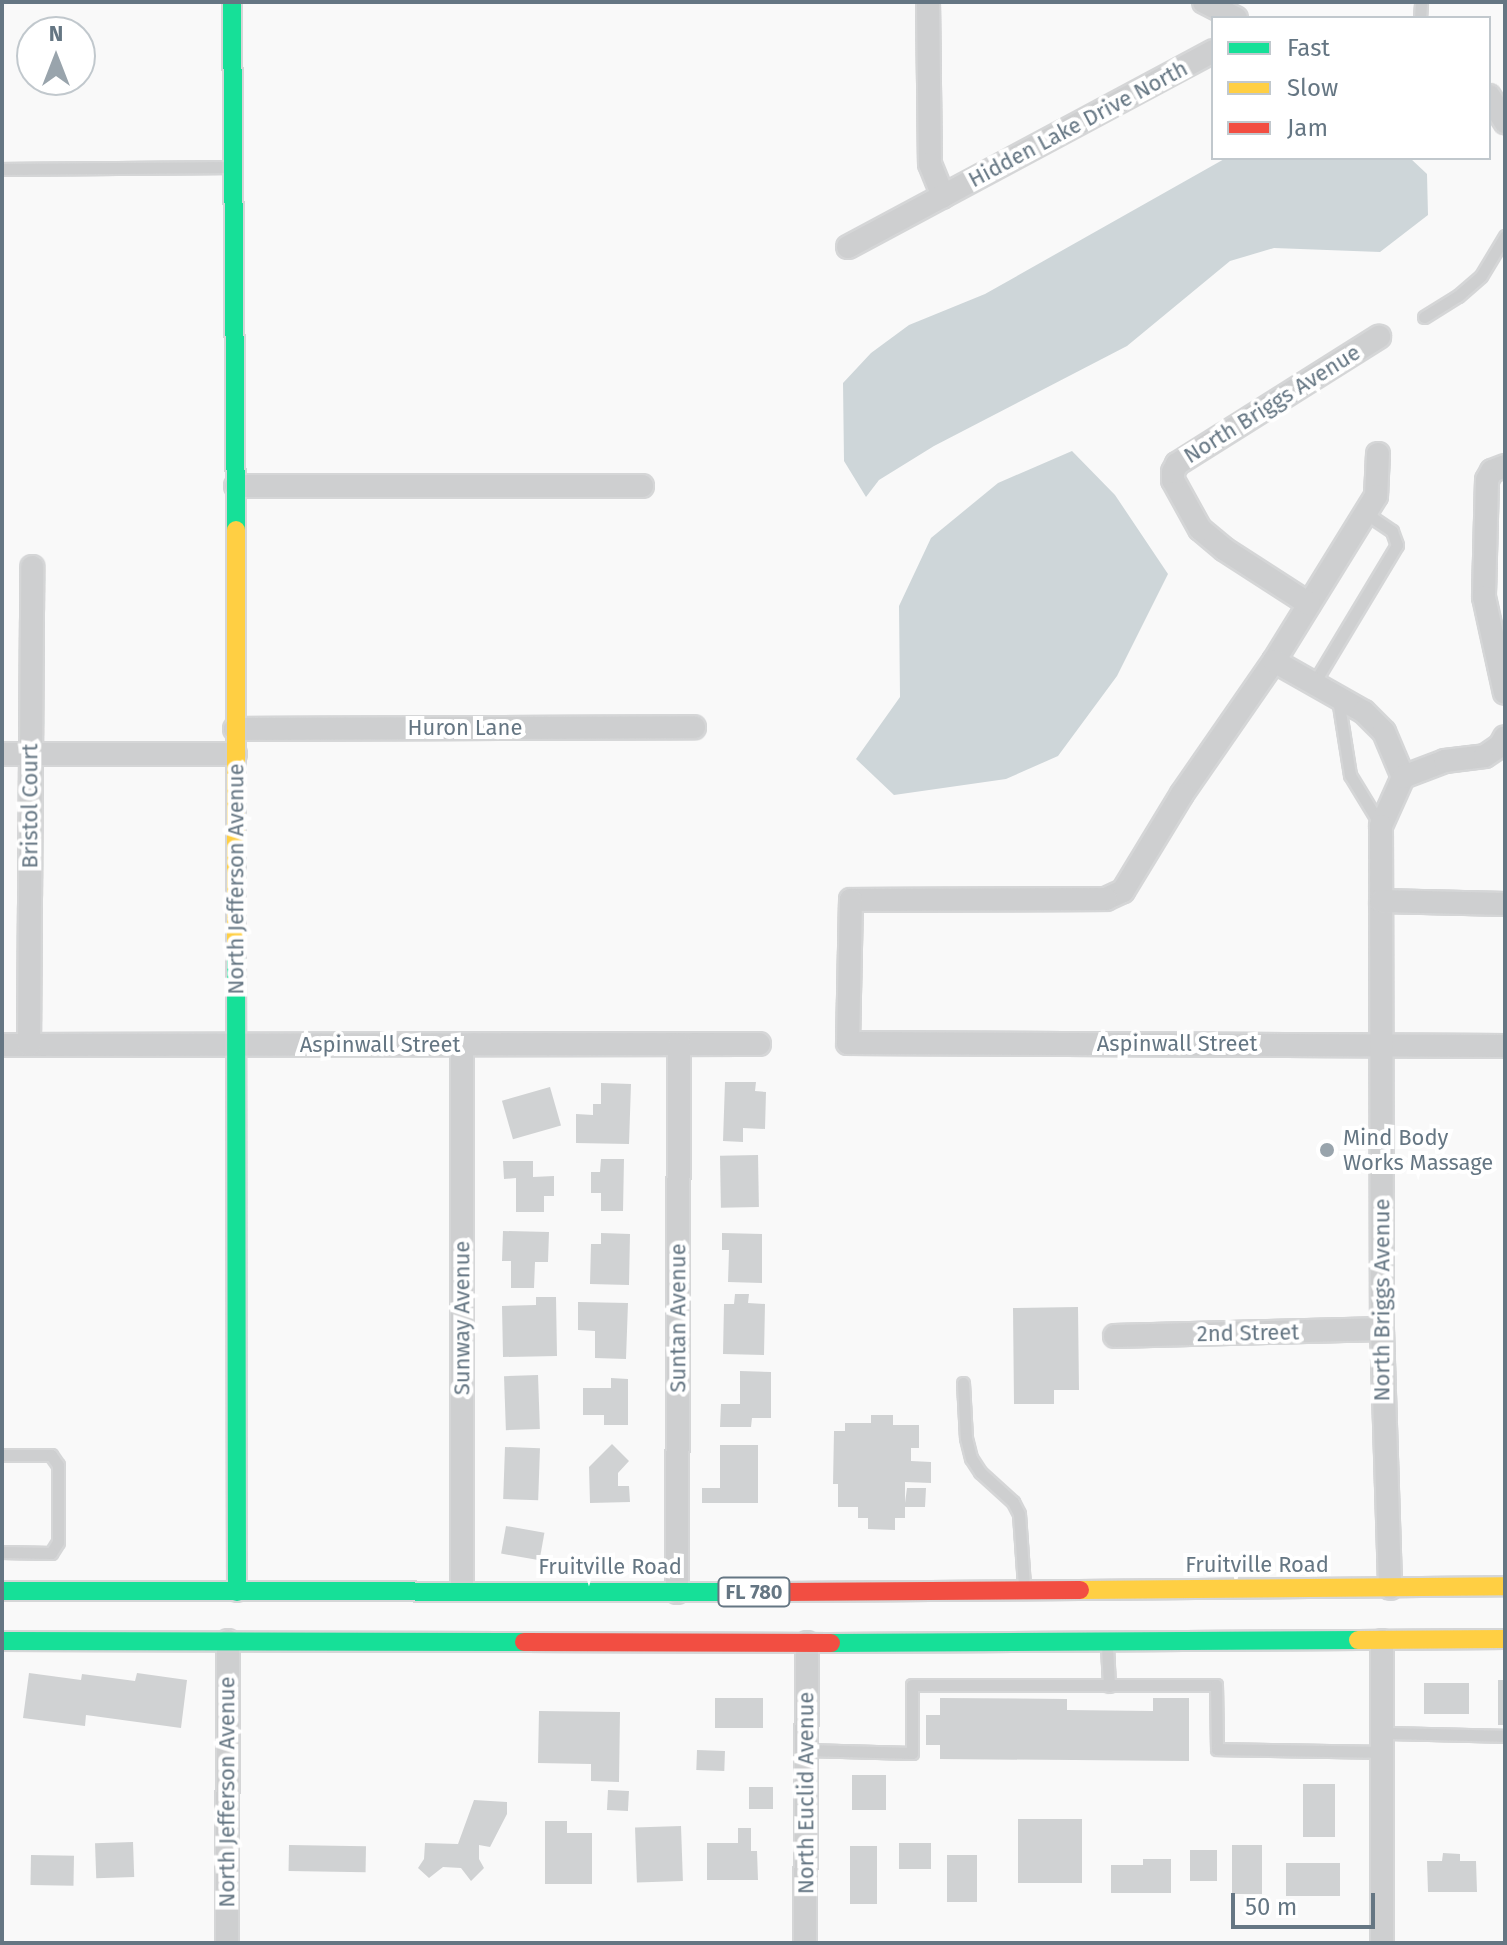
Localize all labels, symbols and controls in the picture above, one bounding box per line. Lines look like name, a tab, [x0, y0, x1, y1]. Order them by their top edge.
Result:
north arrow	[16, 16, 96, 96]
legend	[1211, 16, 1491, 160]
text: N	[49, 20, 63, 47]
text: Fast	[1287, 34, 1330, 62]
street label: Hidden Lake Drive North	[964, 55, 1192, 193]
text: Slow	[1287, 74, 1338, 102]
text: Jam	[1287, 114, 1328, 142]
street label: North Briggs Avenue	[1179, 339, 1365, 469]
street label: Huron Lane	[408, 715, 522, 741]
street label: Bristol Court	[17, 743, 43, 869]
street label: North Jefferson Avenue	[223, 763, 249, 995]
street label: Aspinwall Street	[1097, 1031, 1257, 1057]
street label: Aspinwall Street	[300, 1032, 460, 1058]
place label: Mind Body Works Massage	[1343, 1124, 1493, 1176]
marker: Mind Body Works Massage	[1318, 1141, 1336, 1159]
street label: North Briggs Avenue	[1369, 1199, 1395, 1401]
street label: Sunway Avenue	[449, 1241, 475, 1395]
street label: Suntan Avenue	[665, 1243, 691, 1393]
street label: 2nd Street	[1197, 1319, 1299, 1347]
street label: Fruitville Road	[1185, 1552, 1329, 1578]
street label: Fruitville Road	[538, 1554, 682, 1580]
road number: FL 780	[716, 1576, 792, 1608]
street label: North Jefferson Avenue	[214, 1676, 240, 1908]
street label: North Euclid Avenue	[793, 1692, 819, 1894]
scale bar	[1235, 1877, 1379, 1927]
text: 50 m	[1245, 1893, 1297, 1921]

